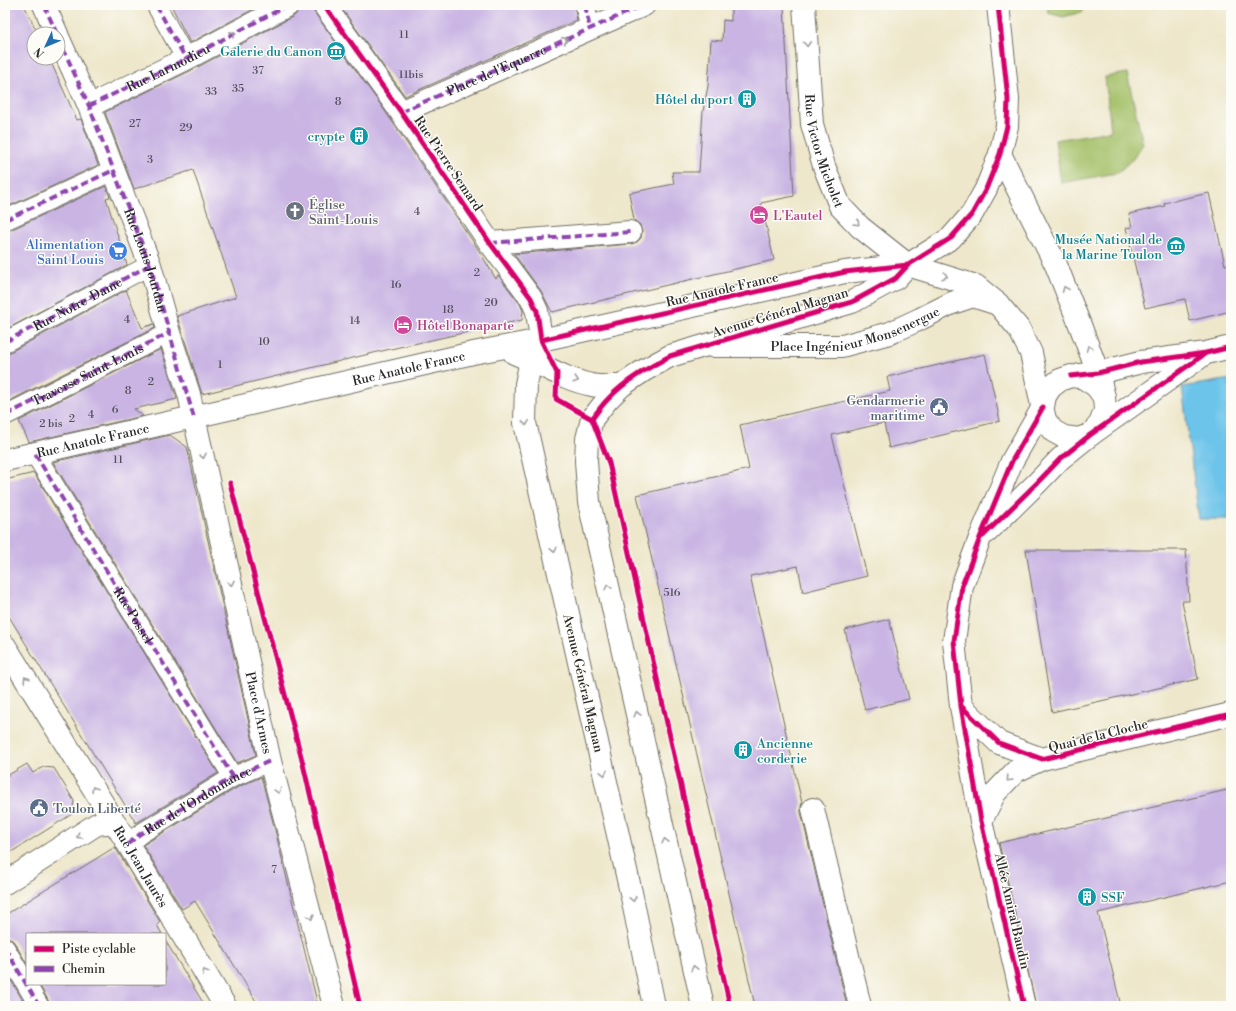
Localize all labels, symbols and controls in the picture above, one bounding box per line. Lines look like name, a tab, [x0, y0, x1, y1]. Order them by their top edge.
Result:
north arrow	[26, 26, 66, 66]
house number: 11	[399, 28, 409, 42]
one-way arrow	[229, 32, 236, 39]
one-way arrow	[561, 37, 569, 45]
street label: Rue Larmodieu	[124, 40, 214, 96]
museum icon: Galerie du Canon	[325, 40, 347, 62]
one-way arrow	[803, 41, 812, 47]
street label: Place de l'Equerre	[444, 42, 549, 100]
text: N	[31, 44, 48, 60]
place label: Galerie du Canon	[220, 44, 322, 60]
house number: 37	[252, 64, 264, 78]
house number: 11bis	[399, 68, 423, 82]
house number: 35	[232, 82, 244, 96]
house number: 33	[205, 85, 217, 99]
building icon: Hôtel du port	[736, 88, 758, 110]
place label: Hôtel du port	[655, 92, 733, 108]
street label: Rue Victor Micholet	[801, 94, 847, 210]
house number: 8	[335, 95, 342, 109]
street label: Rue Pierre Semard	[411, 113, 486, 215]
house number: 27	[129, 117, 141, 131]
house number: 29	[180, 121, 193, 135]
building icon: crypte	[348, 125, 370, 147]
place label: crypte	[307, 129, 345, 145]
house number: 3	[147, 153, 153, 167]
place label: Église Saint-Louis	[309, 196, 378, 228]
church icon: Église Saint-Louis	[284, 200, 306, 222]
hotel icon: L'Eautel	[748, 204, 770, 226]
house number: 4	[414, 205, 421, 219]
street label: Rue Louis Jourdan	[120, 206, 170, 315]
place label: L'Eautel	[773, 208, 823, 224]
one-way arrow	[852, 218, 860, 226]
place label: Musée National de la Marine Toulon	[1055, 232, 1162, 263]
museum icon: Musée National de la Marine Toulon	[1165, 235, 1187, 257]
place label: Alimentation Saint Louis	[25, 237, 104, 268]
supermarket icon: Alimentation Saint Louis	[107, 240, 129, 262]
house number: 2	[474, 266, 480, 280]
street label: Rue Anatole France	[664, 269, 781, 311]
one-way arrow	[941, 272, 948, 280]
street label: Rue Notre-Dame	[30, 274, 126, 335]
house number: 16	[390, 278, 402, 292]
street label: Avenue Général Magnan	[709, 285, 851, 342]
one-way arrow	[1062, 285, 1070, 293]
house number: 20	[484, 296, 498, 310]
house number: 18	[442, 303, 454, 317]
street label: Place Ingénieur Monsenergue	[771, 303, 943, 355]
house number: 4	[124, 313, 131, 327]
house number: 14	[350, 314, 361, 328]
hotel icon: Hôtel Bonaparte	[392, 314, 414, 336]
place label: Hôtel Bonaparte	[417, 318, 515, 334]
house number: 10	[258, 335, 270, 349]
street label: Traverse Saint-Louis	[29, 340, 147, 410]
one-way arrow	[1085, 344, 1093, 351]
street label: Rue Anatole France	[351, 348, 467, 389]
house number: 1	[218, 358, 223, 372]
house number: 2	[148, 375, 154, 389]
one-way arrow	[572, 375, 579, 384]
house number: 8	[125, 384, 132, 398]
place label: Gendarmerie maritime	[847, 393, 925, 424]
public building icon: Gendarmerie maritime	[928, 396, 950, 418]
house number: 6	[112, 403, 119, 417]
house number: 4	[88, 408, 95, 422]
house number: 2	[69, 412, 75, 426]
house number: 2 bis	[39, 417, 63, 431]
street label: Rue Anatole France	[35, 420, 151, 462]
one-way arrow	[521, 420, 530, 426]
house number: 11	[113, 453, 123, 467]
one-way arrow	[198, 453, 206, 459]
one-way arrow	[549, 547, 557, 553]
one-way arrow	[226, 579, 234, 586]
one-way arrow	[605, 584, 613, 591]
street label: Rue Possel	[110, 585, 156, 647]
house number: 516	[663, 586, 681, 600]
street label: Avenue Général Magnan	[559, 611, 607, 754]
street label: Place d'Armes	[241, 670, 275, 756]
one-way arrow	[23, 676, 30, 683]
one-way arrow	[633, 711, 641, 717]
street label: Quai de la Cloche	[1047, 716, 1150, 756]
place label: Ancienne corderie	[756, 736, 814, 767]
building icon: Ancienne corderie	[732, 739, 754, 761]
street label: Rue de l'Ordonnance	[142, 763, 255, 838]
one-way arrow	[600, 769, 608, 776]
one-way arrow	[1006, 774, 1014, 782]
one-way arrow	[91, 786, 99, 793]
one-way arrow	[273, 788, 282, 795]
public building icon: Toulon Liberté	[28, 797, 50, 819]
place label: Toulon Liberté	[53, 801, 142, 817]
street label: Rue Jean Jaurès	[110, 823, 171, 911]
one-way arrow	[76, 831, 83, 839]
one-way arrow	[662, 838, 670, 844]
street label: Allée Amiral Baudin	[991, 851, 1033, 971]
house number: 7	[271, 863, 277, 877]
building icon: SSF	[1076, 886, 1098, 908]
place label: SSF	[1101, 890, 1125, 906]
one-way arrow	[628, 896, 636, 903]
one-way arrow	[306, 913, 315, 920]
legend	[26, 933, 166, 985]
text: Piste cyclable	[62, 942, 136, 957]
text: Chemin	[62, 962, 105, 977]
one-way arrow	[691, 965, 699, 971]
one-way arrow	[202, 969, 209, 976]

